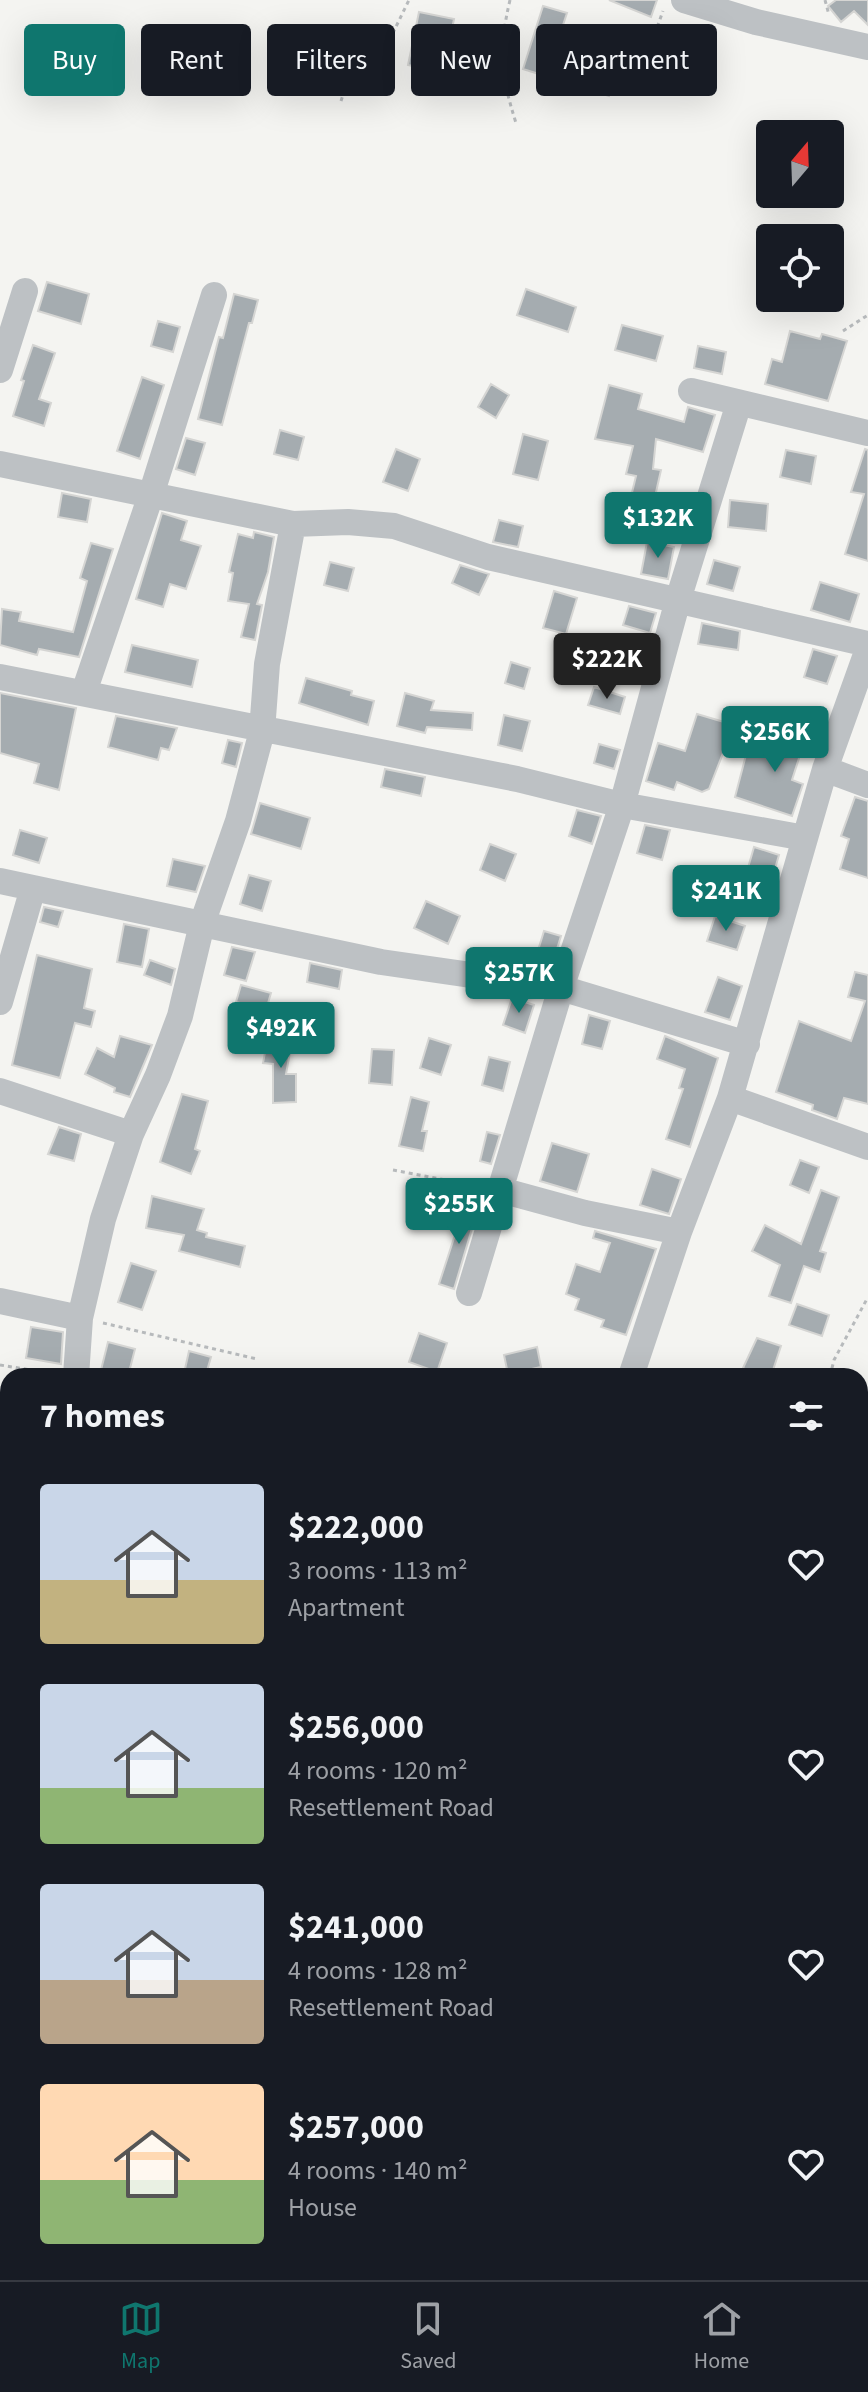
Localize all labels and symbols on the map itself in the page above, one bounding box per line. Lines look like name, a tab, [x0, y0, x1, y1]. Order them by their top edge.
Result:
north arrow	[756, 120, 844, 208]
pin: $132K	[602, 492, 714, 560]
pin: $222K	[551, 633, 663, 701]
pin: $256K	[719, 706, 831, 774]
pin: $241K	[670, 865, 782, 933]
pin: $257K	[463, 947, 575, 1015]
pin: $492K	[225, 1002, 337, 1070]
pin: $255K	[403, 1178, 515, 1246]

